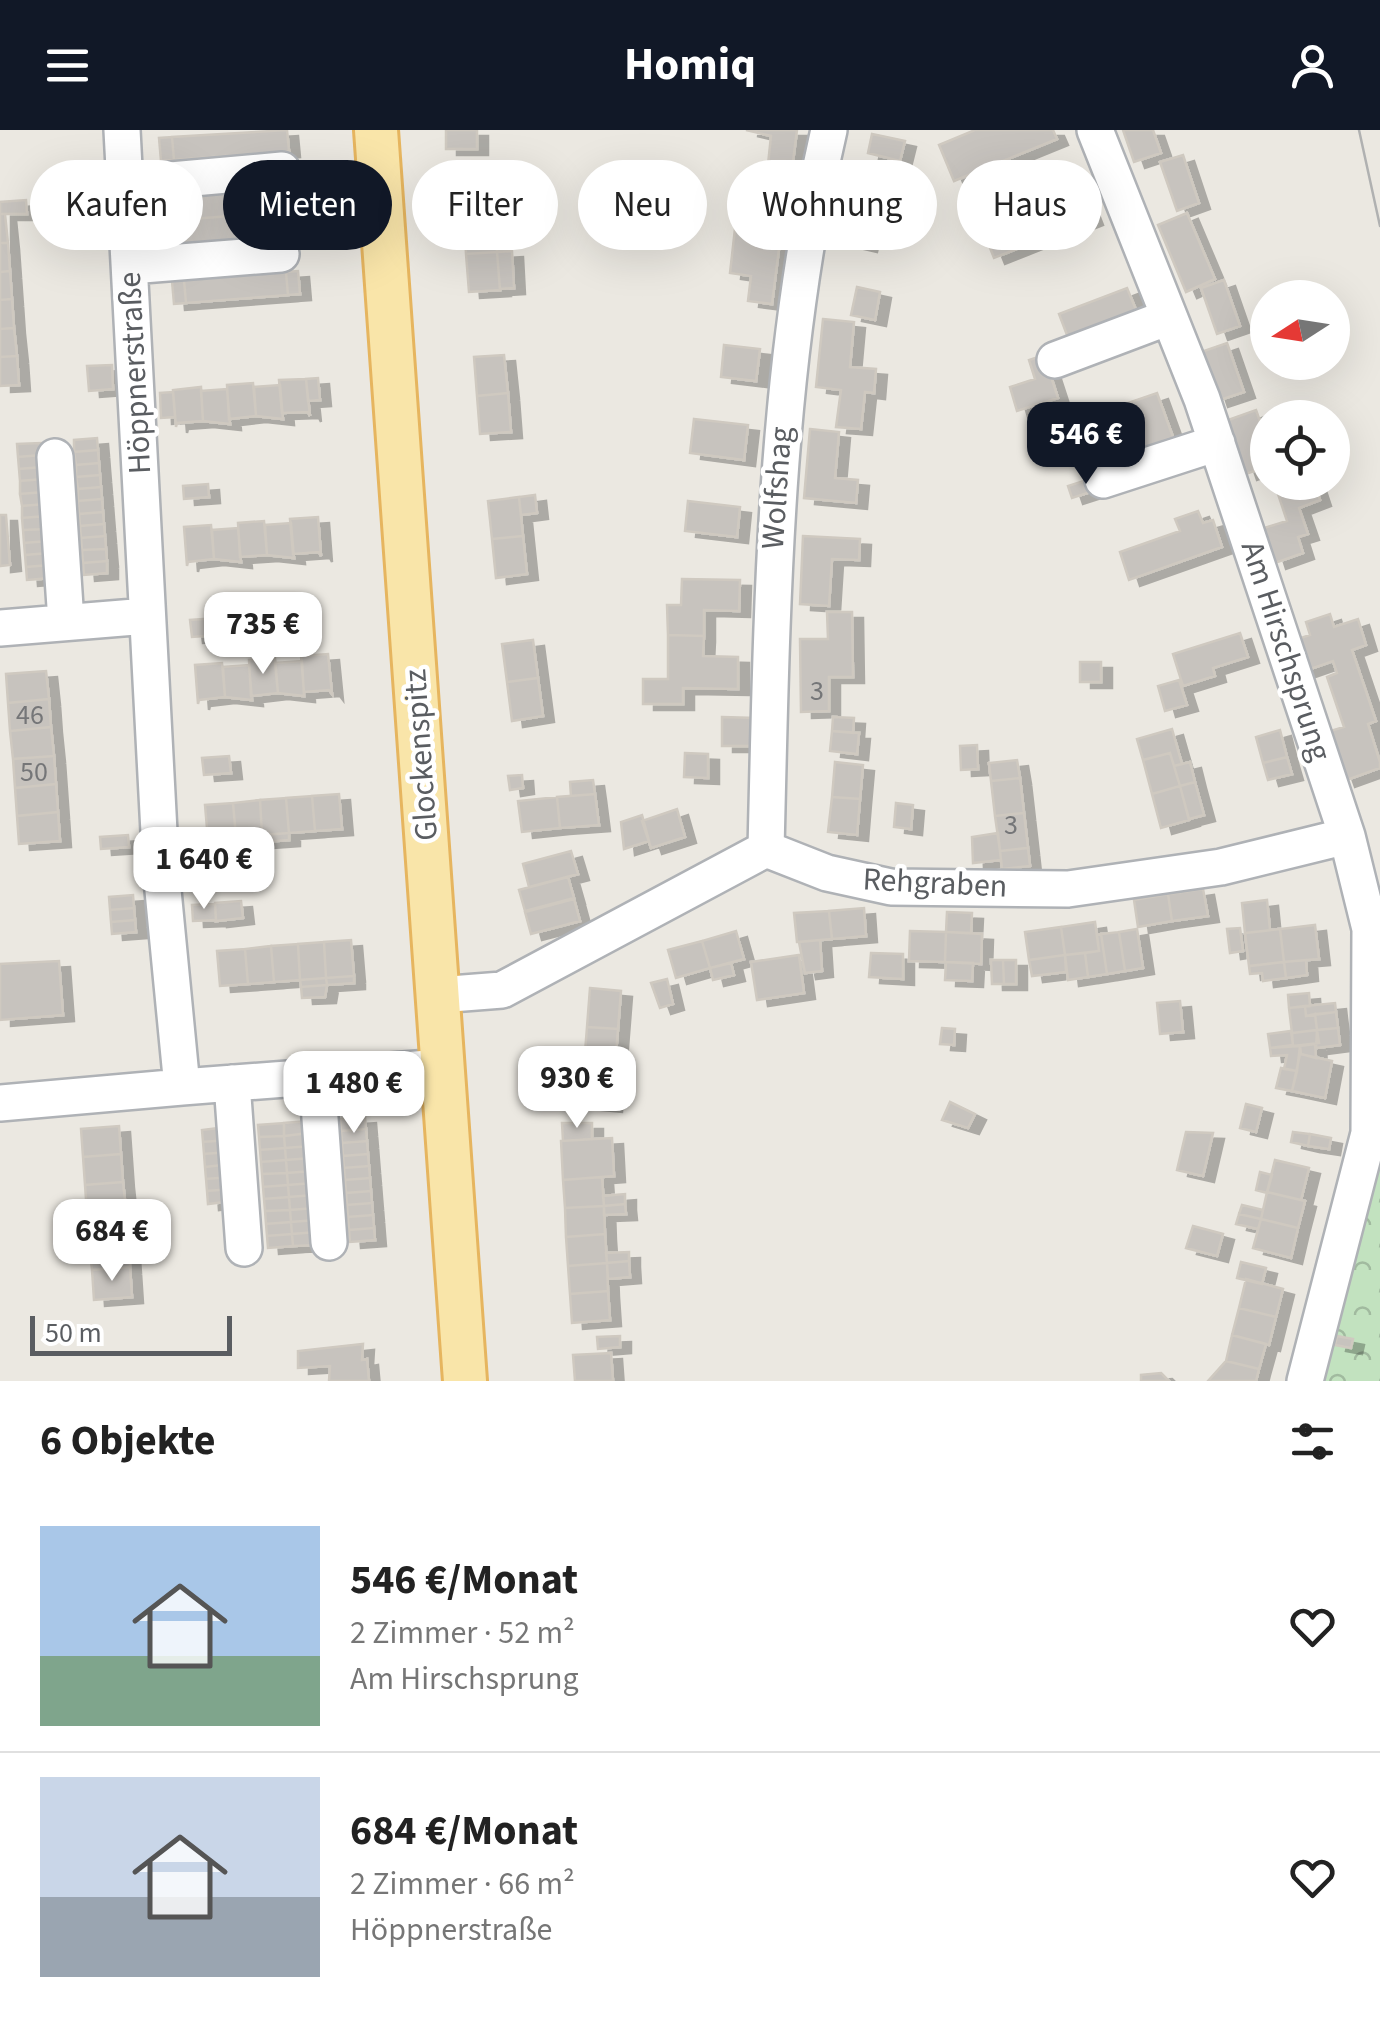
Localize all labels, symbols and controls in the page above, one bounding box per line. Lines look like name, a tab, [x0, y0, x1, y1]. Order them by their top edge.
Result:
text: Homiq	[624, 33, 756, 97]
icon: menu	[40, 38, 95, 93]
icon: person	[1285, 38, 1340, 93]
chip: Kaufen	[30, 160, 203, 250]
chip: Mieten	[223, 160, 392, 250]
chip: Filter	[412, 160, 558, 250]
chip: Neu	[578, 160, 707, 250]
chip: Wohnung	[727, 160, 937, 250]
chip: Haus	[957, 160, 1102, 250]
street label: Höppnerstraße	[107, 271, 163, 475]
north arrow	[1250, 280, 1350, 380]
map controls	[1250, 280, 1350, 500]
button: locate	[1250, 400, 1350, 500]
pin: 546 €	[1016, 402, 1156, 487]
text: 546 €	[1049, 411, 1123, 457]
street label: Wolfshag	[750, 425, 804, 551]
street label: Am Hirschsprung	[1229, 535, 1343, 767]
pin: 735 €	[193, 592, 333, 677]
text: 735 €	[226, 601, 300, 647]
street label: Glockenspitz	[392, 668, 450, 842]
house number: 3	[810, 671, 824, 711]
house number: 46	[16, 695, 44, 735]
house number: 50	[20, 752, 48, 792]
house number: 3	[1004, 805, 1018, 845]
pin: 1 640 €	[112, 827, 296, 912]
text: 1 640 €	[155, 836, 253, 882]
street label: Rehgraben	[861, 856, 1009, 910]
pin: 930 €	[507, 1046, 647, 1131]
pin: 1 480 €	[262, 1051, 446, 1136]
text: 930 €	[540, 1055, 614, 1101]
text: 1 480 €	[305, 1060, 403, 1106]
pin: 684 €	[42, 1199, 182, 1284]
text: 684 €	[75, 1208, 149, 1254]
scale bar	[30, 1311, 232, 1356]
text: 50 m	[45, 1313, 102, 1353]
text: 6 Objekte	[40, 1411, 215, 1471]
icon: filters	[1285, 1414, 1340, 1469]
text: 546 €/Monat	[350, 1550, 578, 1610]
icon: home	[120, 1566, 240, 1686]
icon: heart	[1285, 1599, 1340, 1654]
text: 2 Zimmer · 52 m²	[350, 1610, 575, 1656]
text: Am Hirschsprung	[350, 1656, 579, 1702]
text: 684 €/Monat	[350, 1801, 578, 1861]
icon: home	[120, 1817, 240, 1937]
icon: heart	[1285, 1850, 1340, 1905]
text: 2 Zimmer · 66 m²	[350, 1861, 575, 1907]
text: Höppnerstraße	[350, 1907, 552, 1953]

